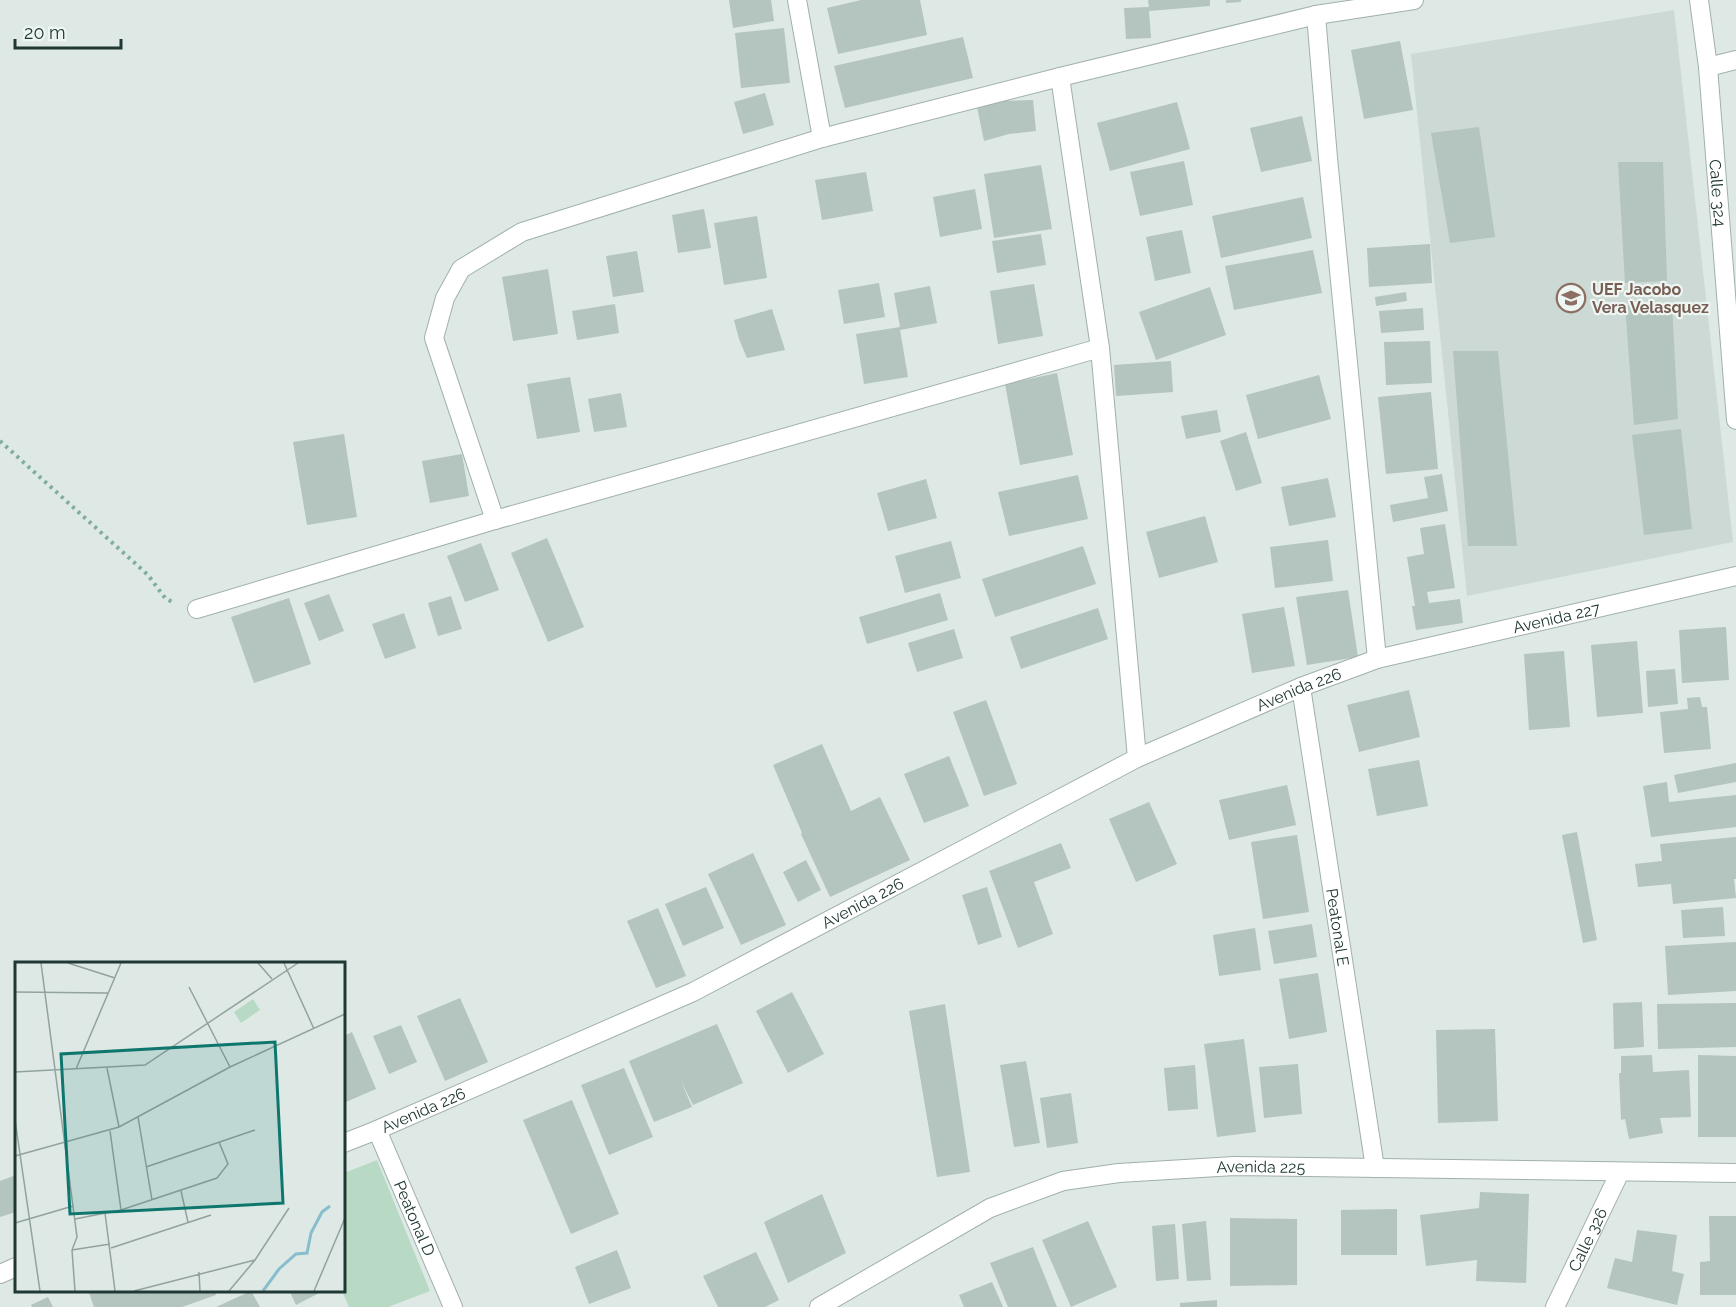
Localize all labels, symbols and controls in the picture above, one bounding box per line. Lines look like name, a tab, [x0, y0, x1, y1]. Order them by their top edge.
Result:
scale bar	[15, 12, 122, 50]
text: 20 m	[24, 22, 66, 43]
street label: Calle 324	[1706, 159, 1730, 228]
place label: UEF Jacobo Vera Velasquez	[1592, 280, 1709, 317]
school or university icon: UEF Jacobo Vera Velasquez	[1555, 282, 1587, 314]
street label: Avenida 227	[1511, 598, 1602, 637]
street label: Avenida 226	[1253, 664, 1344, 715]
street label: Avenida 226	[818, 873, 907, 932]
street label: Peatonal E	[1323, 887, 1353, 968]
inset map	[15, 962, 345, 1292]
street label: Avenida 226	[378, 1083, 468, 1136]
street label: Avenida 225	[1216, 1156, 1306, 1177]
street label: Peatonal D	[390, 1178, 439, 1259]
street label: Calle 326	[1564, 1204, 1611, 1274]

